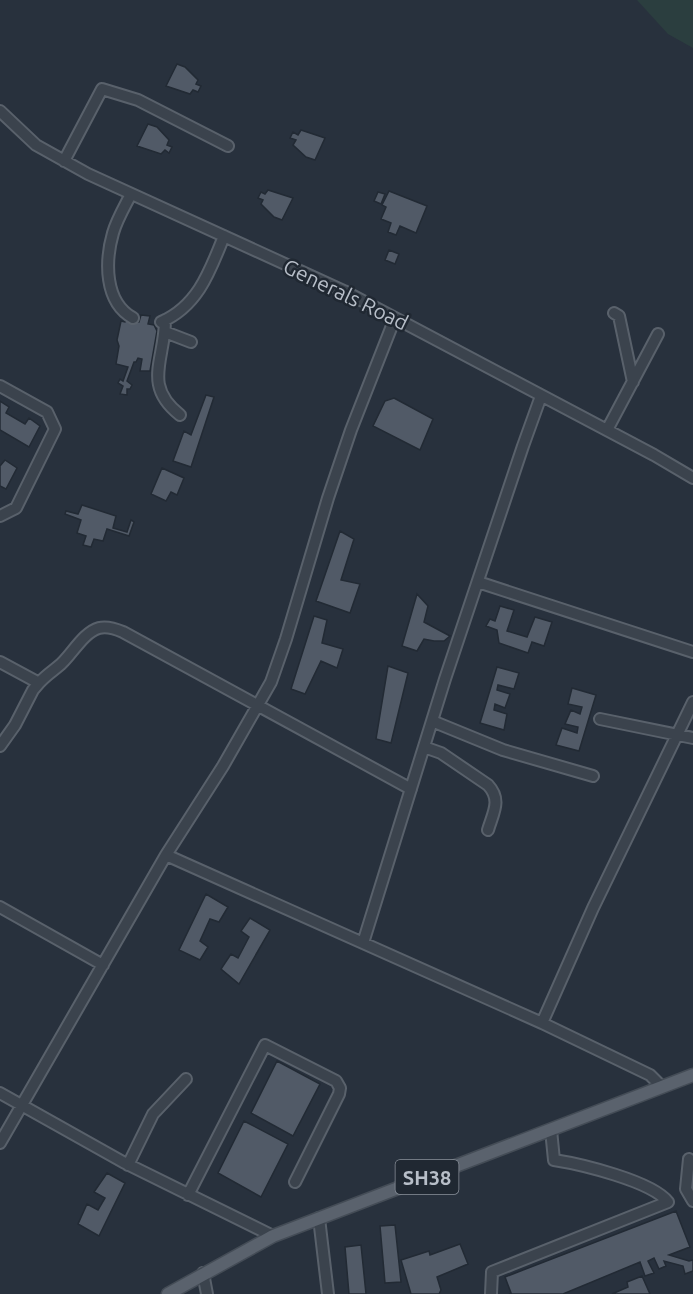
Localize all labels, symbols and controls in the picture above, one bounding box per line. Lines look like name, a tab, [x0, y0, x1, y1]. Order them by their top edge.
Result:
street label: Generals Road	[280, 253, 412, 335]
road number: SH38	[396, 1160, 458, 1194]

